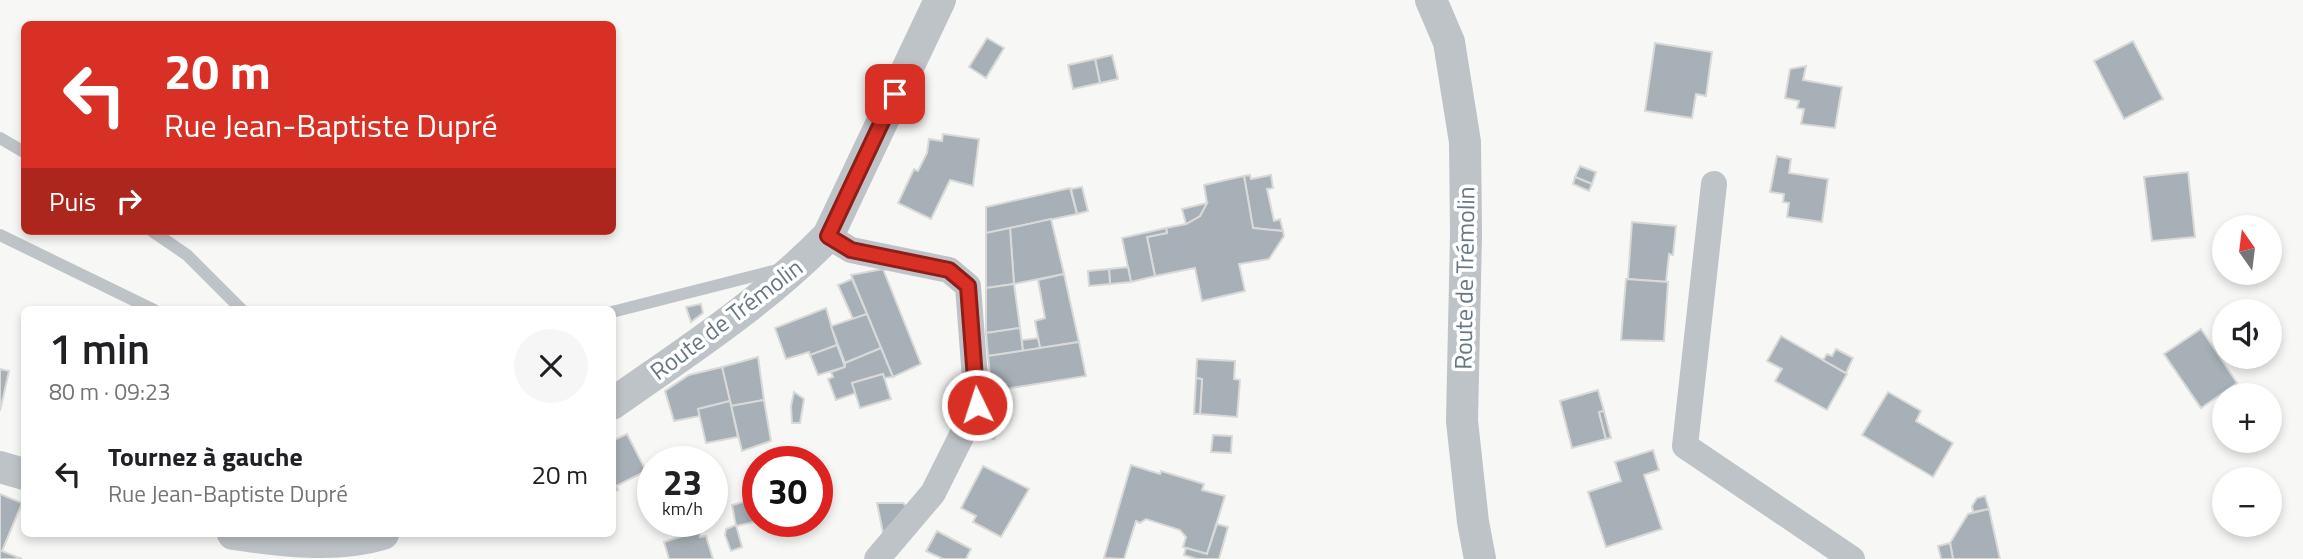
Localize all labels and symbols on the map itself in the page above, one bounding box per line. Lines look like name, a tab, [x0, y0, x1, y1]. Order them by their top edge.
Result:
pin	[865, 64, 925, 124]
street label: Route de Trémolin	[1444, 186, 1484, 370]
north arrow	[2212, 215, 2282, 285]
street label: Route de Trémolin	[642, 250, 810, 388]
position arrow	[940, 368, 1014, 442]
speed limit sign: 30	[742, 446, 833, 537]

